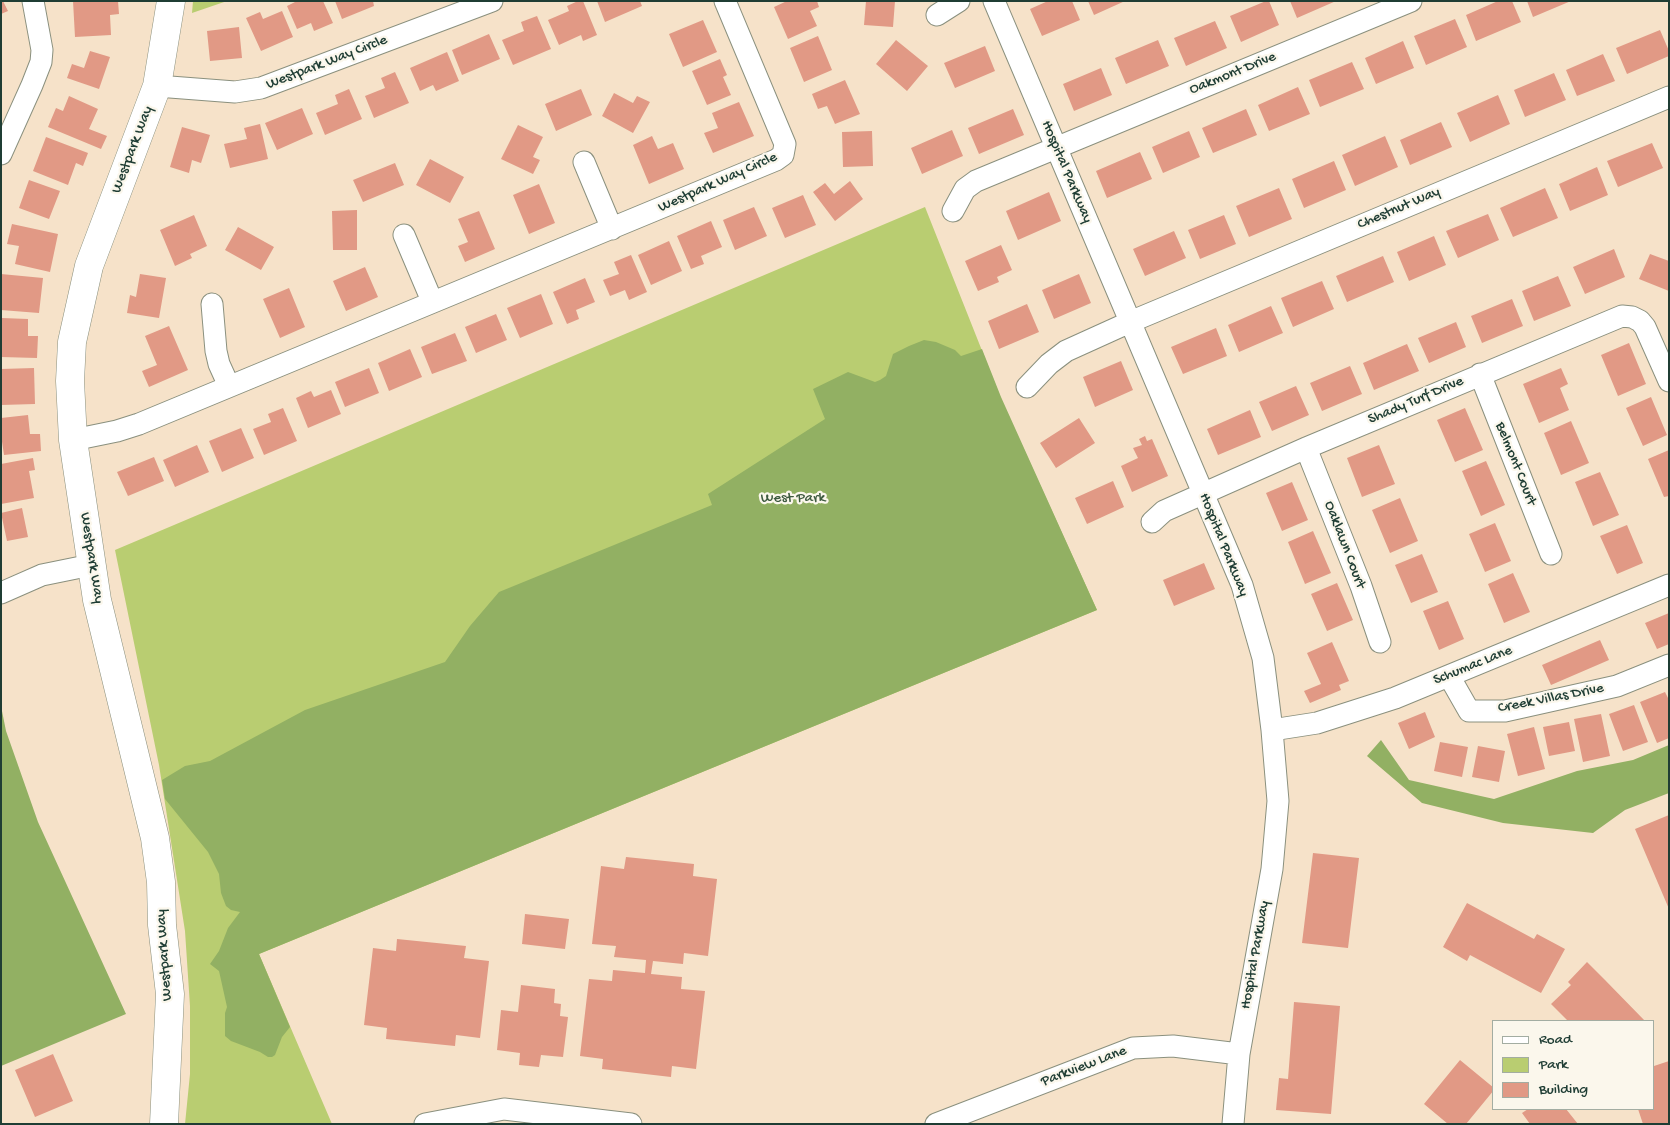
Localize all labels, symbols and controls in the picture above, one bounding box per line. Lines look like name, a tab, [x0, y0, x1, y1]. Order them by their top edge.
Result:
street label: Westpark Way Circle	[264, 32, 390, 94]
street label: Oakmont Drive	[1187, 48, 1279, 100]
street label: Westpark Way	[108, 104, 158, 196]
street label: Hospital Parkway	[1036, 118, 1096, 226]
street label: Westpark Way Circle	[656, 149, 780, 217]
street label: Chestnut Way	[1355, 184, 1443, 234]
street label: Shady Turf Drive	[1366, 373, 1466, 429]
street label: Belmont Court	[1490, 420, 1540, 508]
park label: West Park	[761, 490, 825, 508]
street label: Hospital Parkway	[1194, 491, 1252, 599]
street label: Oaklawn Court	[1319, 499, 1369, 591]
street label: Westpark Way	[75, 511, 107, 605]
street label: Schumac Lane	[1431, 642, 1515, 690]
street label: Creek Villas Drive	[1497, 680, 1605, 718]
street label: Hospital Parkway	[1238, 899, 1274, 1011]
street label: Westpark Way	[153, 909, 177, 1001]
legend	[1492, 1020, 1655, 1110]
text: Road	[1539, 1031, 1572, 1049]
street label: Parkview Lane	[1039, 1042, 1129, 1092]
text: Park	[1539, 1056, 1568, 1074]
text: Building	[1539, 1081, 1588, 1099]

